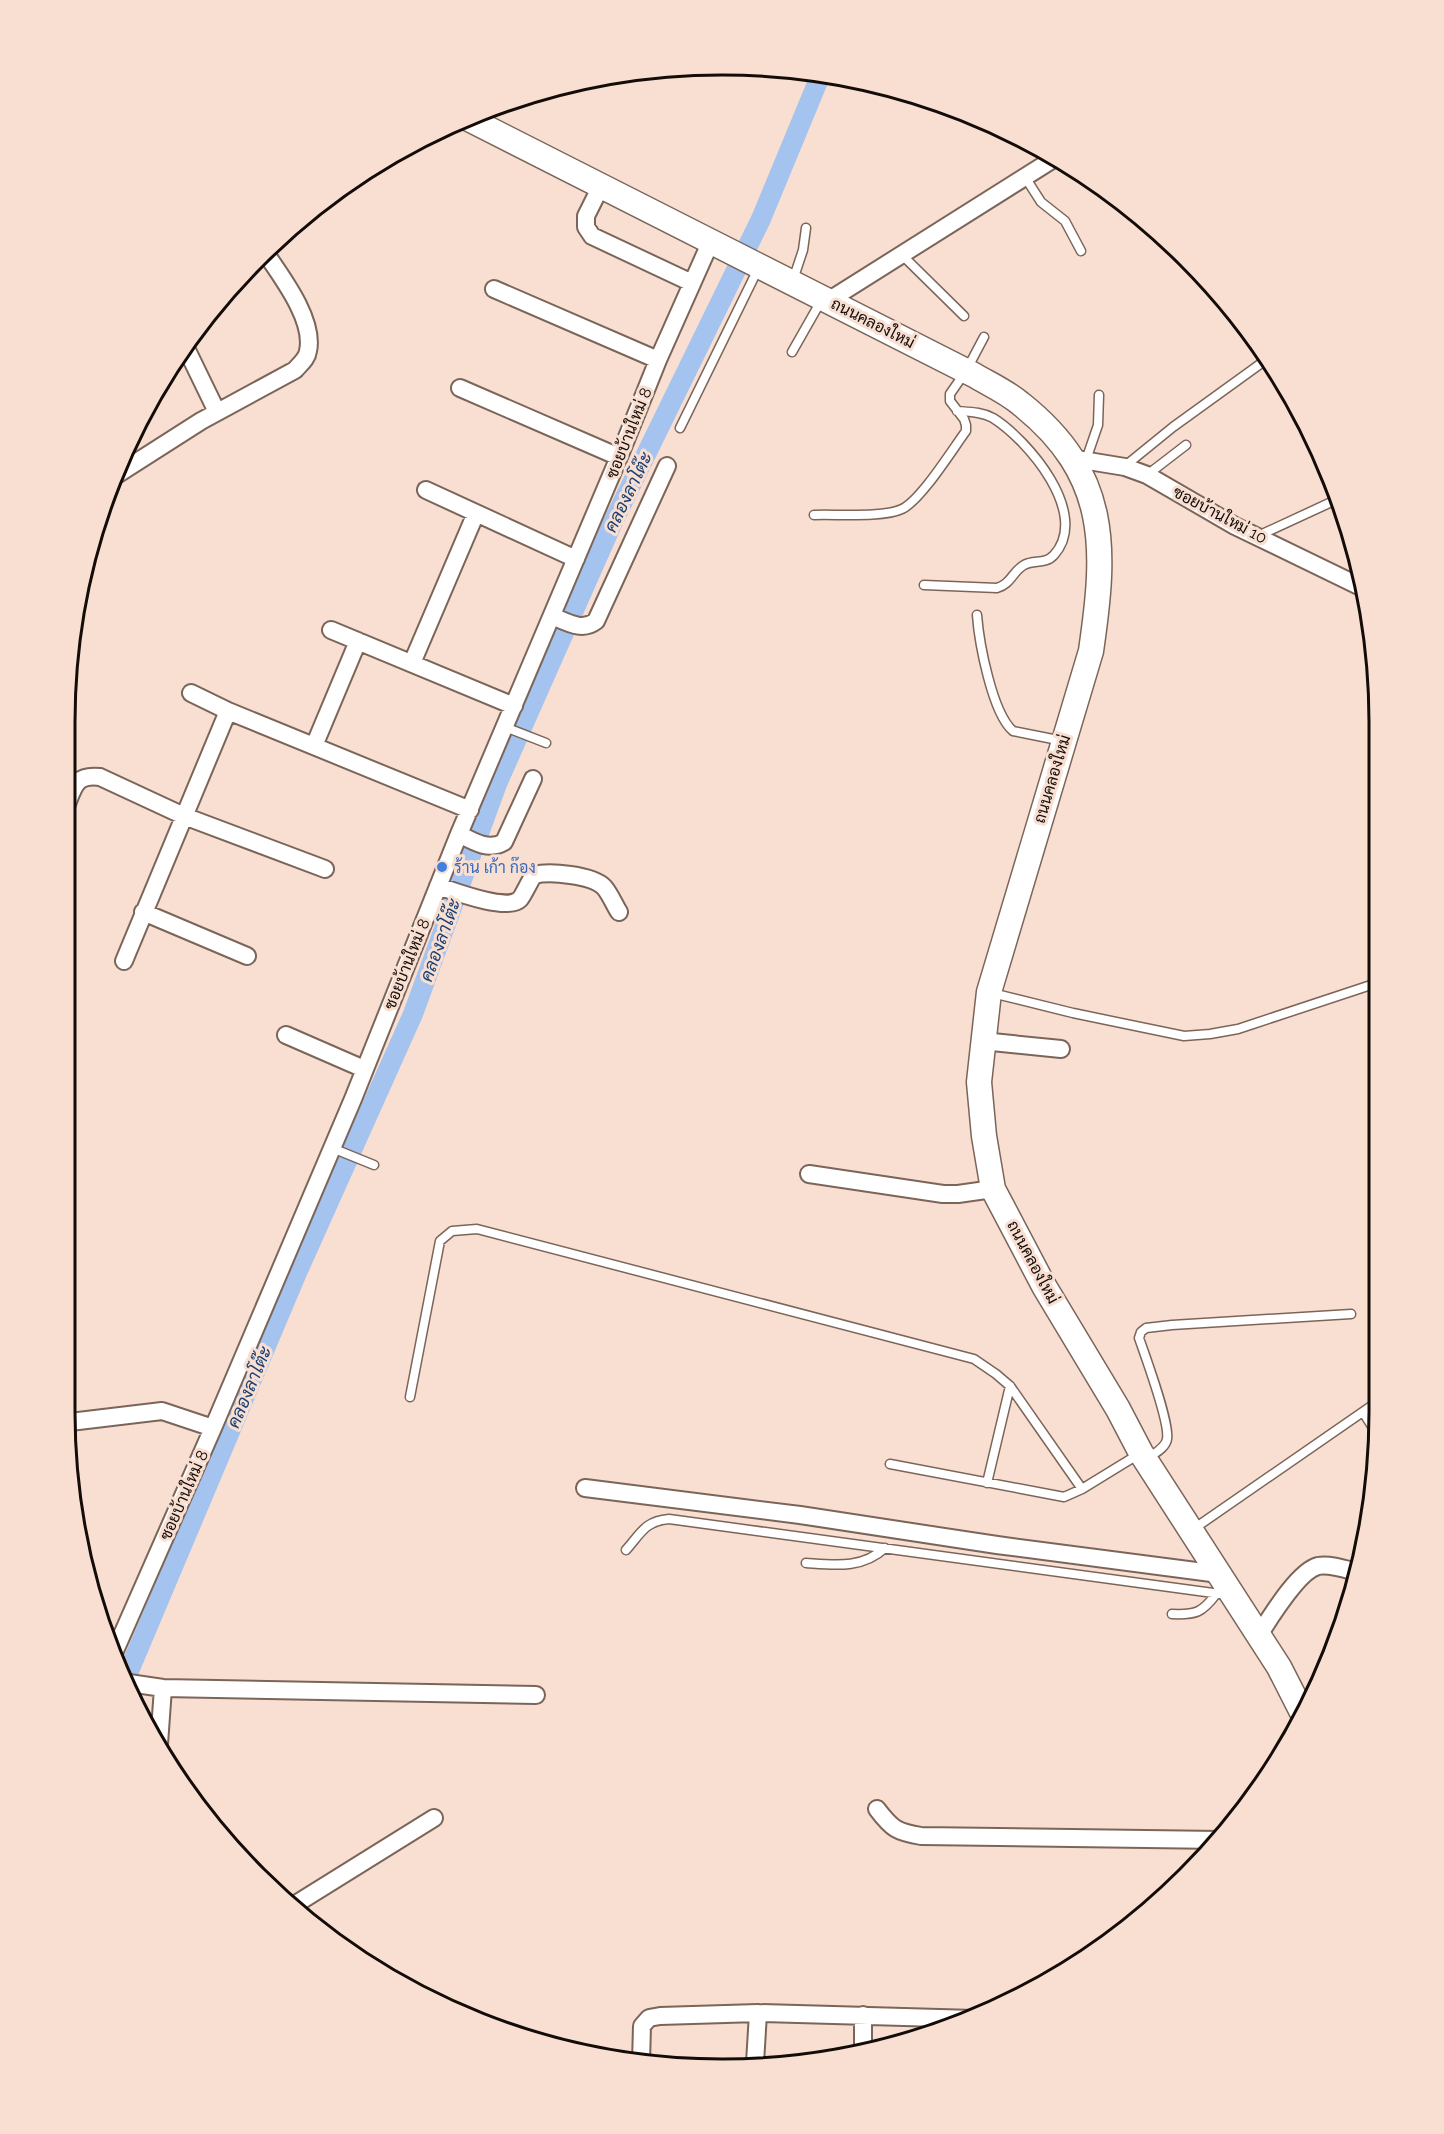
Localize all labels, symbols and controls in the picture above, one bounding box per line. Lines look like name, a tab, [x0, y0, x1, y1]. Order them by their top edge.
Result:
street label: ถนนคลองใหม่	[828, 292, 919, 352]
street label: ซอยบ้านใหม่ 8	[600, 384, 656, 481]
water label: คลองลาโต๊ะ	[598, 447, 657, 536]
street label: ซอยบ้านใหม่ 10	[1170, 481, 1271, 548]
street label: ถนนคลองใหม่	[1028, 732, 1074, 825]
place label: ร้าน เก้า ก๊อง	[454, 856, 536, 877]
marker: ร้าน เก้า ก๊อง	[435, 860, 449, 874]
water label: คลองลาโต๊ะ	[413, 895, 465, 984]
street label: ซอยบ้านใหม่ 8	[378, 915, 434, 1012]
street label: ถนนคลองใหม่	[1003, 1216, 1065, 1307]
water label: คลองลาโต๊ะ	[221, 1342, 276, 1431]
street label: ซอยบ้านใหม่ 8	[154, 1446, 212, 1543]

